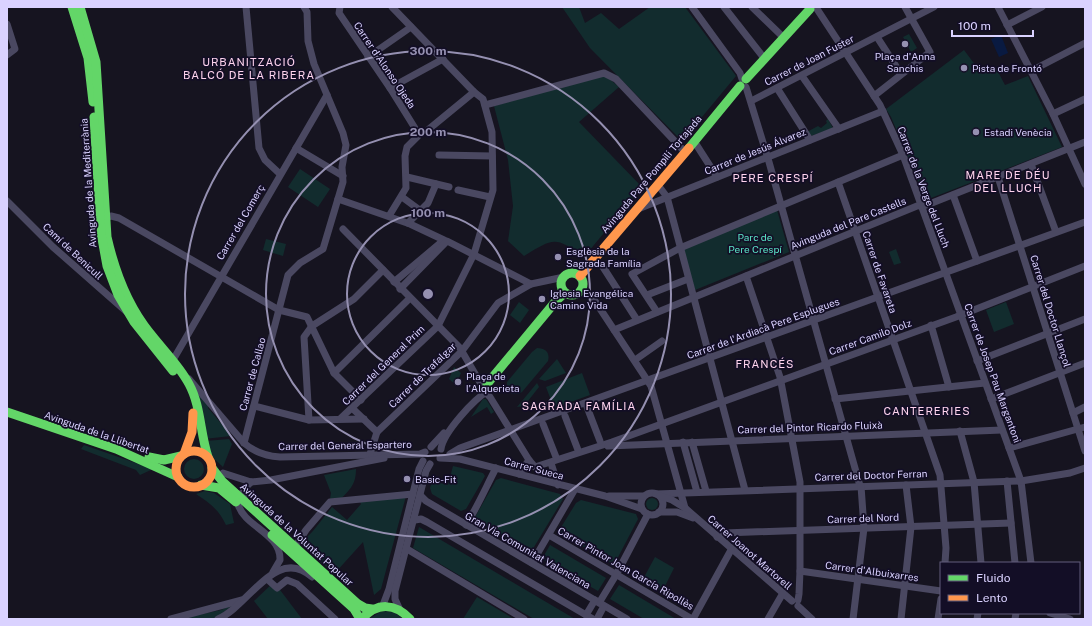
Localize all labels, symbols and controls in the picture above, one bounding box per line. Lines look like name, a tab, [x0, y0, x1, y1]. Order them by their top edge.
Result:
scale bar	[952, 12, 1033, 38]
street label: Carrer d'Alonso Ojeda	[352, 19, 418, 111]
text: 100 m	[958, 19, 991, 33]
street label: Carrer de Joan Fuster	[762, 32, 856, 88]
marker: Plaça d'Anna Sanchis	[900, 39, 910, 49]
text: 300 m	[410, 44, 447, 58]
place label: Plaça d'Anna Sanchis	[875, 50, 935, 74]
district label: URBANITZACIÓ BALCÓ DE LA RIBERA	[183, 55, 315, 81]
place label: Pista de Frontó	[972, 62, 1042, 74]
marker: Pista de Frontó	[959, 63, 969, 73]
street label: Avinguda Pare Pompili Tortajada	[598, 113, 704, 235]
street label: Avinguda de la Mediterrània	[77, 118, 99, 248]
text: 200 m	[410, 125, 446, 139]
street label: Carrer de Jesús Álvarez	[703, 125, 808, 177]
street label: Carrer de la Verge del Lluch	[895, 125, 953, 250]
place label: Estadi Venècia	[984, 126, 1052, 138]
marker: Estadi Venècia	[971, 127, 981, 137]
district label: MARE DE DÉU DEL LLUCH	[966, 168, 1050, 194]
district label: PERE CRESPÍ	[732, 171, 814, 184]
street label: Carrer del Comerç	[214, 182, 266, 262]
street label: Avinguda del Pare Castells	[788, 194, 908, 252]
text: 100 m	[411, 206, 445, 220]
street label: Camí de Benicull	[41, 220, 105, 282]
street label: Carrer de Favareta	[860, 229, 900, 315]
park label: Parc de Pere Crespí	[728, 231, 782, 255]
place label: Esglèsia de la Sagrada Família	[566, 245, 641, 269]
marker: Esglèsia de la Sagrada Família	[553, 252, 563, 262]
street label: Carrer del Doctor Llançol	[1028, 253, 1074, 369]
centre of rings	[421, 287, 435, 301]
place label: Iglesia Evangélica Camino Vida	[550, 287, 633, 311]
marker: Iglesia Evangélica Camino Vida	[537, 294, 547, 304]
street label: Carrer de l'Ardiacà Pere Esplugues	[685, 295, 841, 361]
street label: Carrer de Josep Pau Margantoni	[962, 302, 1024, 444]
street label: Carrer Camilo Dolz	[827, 316, 913, 358]
street label: Carrer del General Prim	[339, 323, 427, 407]
street label: Carrer de Callao	[236, 336, 268, 412]
street label: Carrer de Trafalgar	[386, 340, 458, 410]
district label: FRANCÉS	[736, 357, 794, 370]
place label: Plaça de l'Alquerieta	[466, 370, 520, 394]
marker: Plaça de l'Alquerieta	[453, 377, 463, 387]
district label: SAGRADA FAMÍLIA	[522, 399, 636, 412]
district label: CANTERERIES	[883, 405, 971, 417]
street label: Avinguda de la Llibertat	[43, 408, 151, 456]
street label: Carrer del Pintor Ricardo Fluixà	[737, 418, 883, 436]
street label: Carrer del General Espartero	[278, 438, 412, 452]
street label: Carrer Sueca	[503, 454, 565, 482]
street label: Carrer del Doctor Ferran	[814, 467, 928, 483]
place label: Basic-Fit	[415, 473, 456, 485]
marker: Basic-Fit	[402, 474, 412, 484]
street label: Avinguda de la Voluntat Popular	[238, 480, 356, 588]
street label: Gran Via Comunitat Valenciana	[463, 509, 593, 591]
street label: Carrer del Nord	[827, 511, 899, 525]
street label: Carrer Joanot Martorell	[705, 512, 795, 592]
street label: Carrer Pintor Joan García Ripollès	[556, 524, 696, 612]
street label: Carrer d'Albuixarres	[825, 559, 919, 583]
legend	[940, 562, 1080, 614]
text: Fluido	[976, 571, 1011, 585]
text: Lento	[976, 591, 1008, 605]

